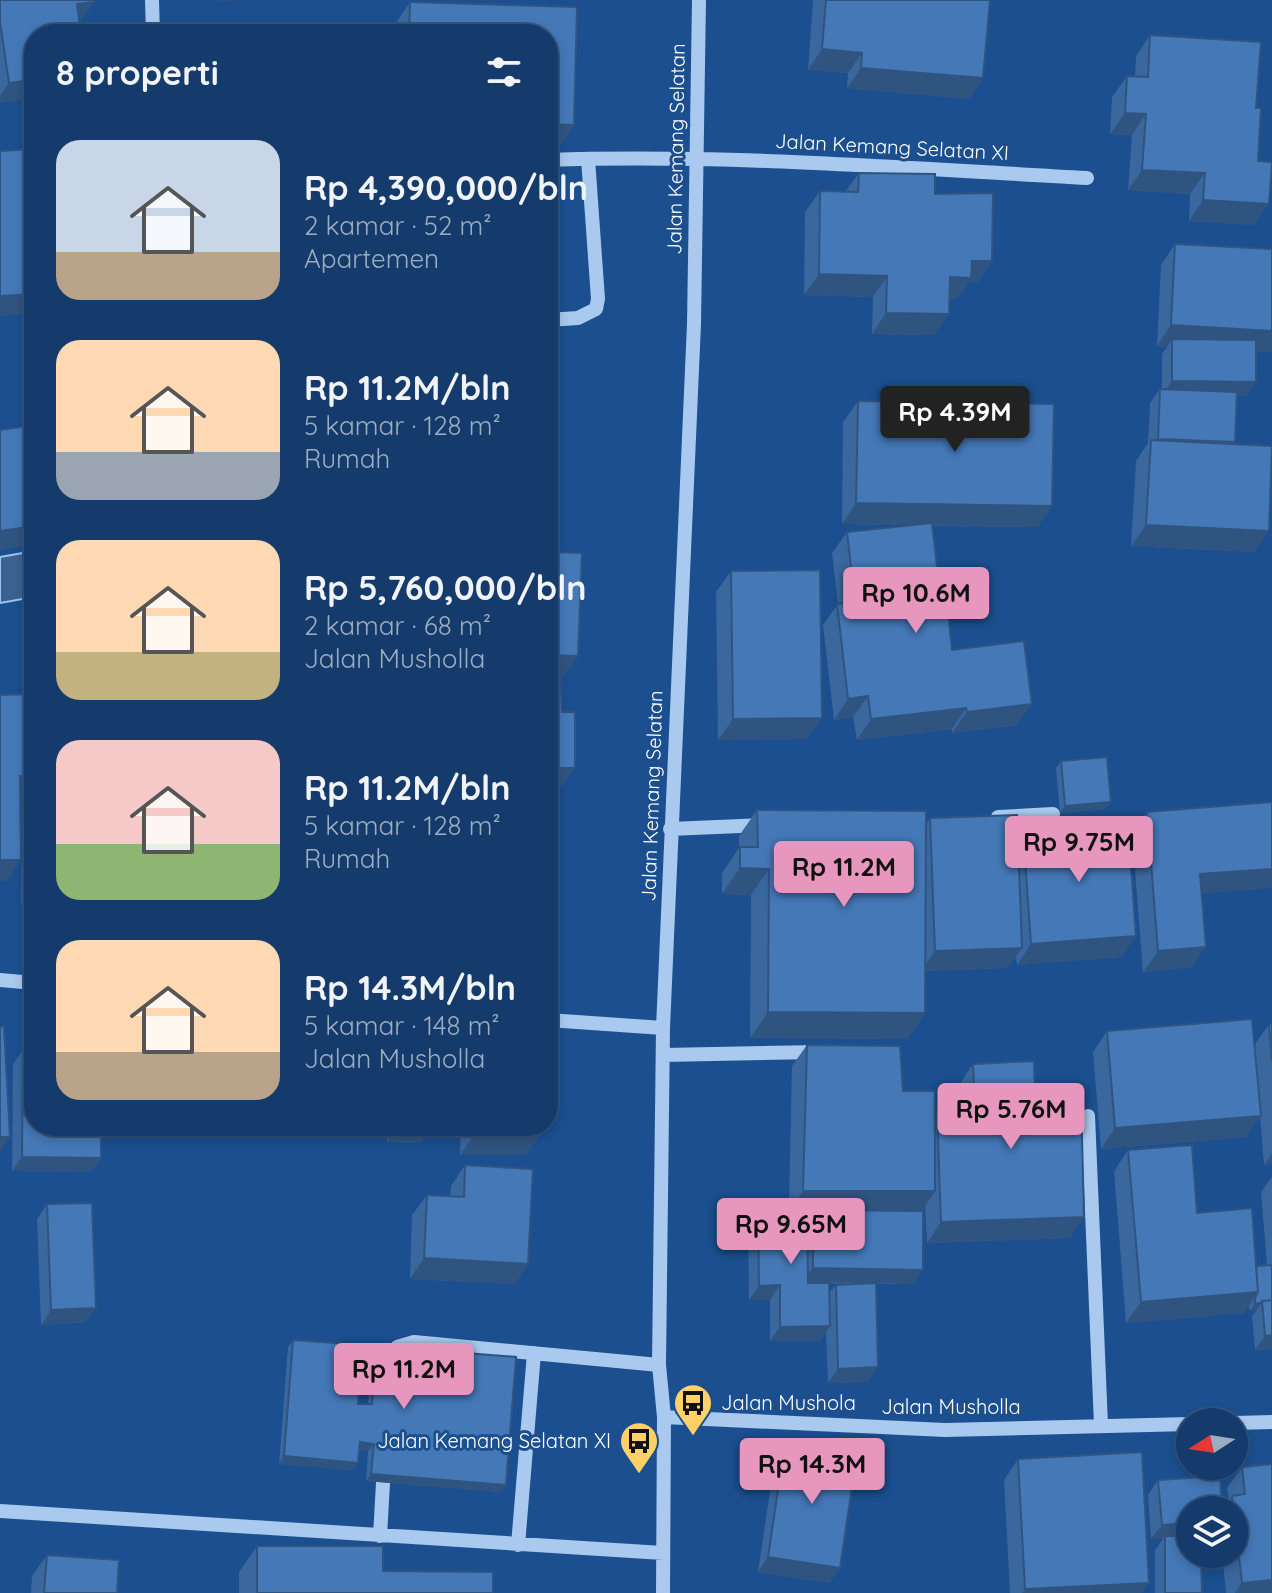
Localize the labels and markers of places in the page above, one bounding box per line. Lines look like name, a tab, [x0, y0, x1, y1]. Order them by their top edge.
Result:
pin: Rp 4.39M	[872, 386, 1038, 454]
pin: Rp 10.6M	[833, 567, 999, 635]
pin: Rp 9.75M	[996, 816, 1162, 884]
pin: Rp 11.2M	[761, 841, 927, 909]
pin: Rp 5.76M	[928, 1083, 1094, 1151]
pin: Rp 9.65M	[708, 1198, 874, 1266]
pin: Rp 11.2M	[321, 1343, 487, 1411]
bus stop icon: Jalan Mushola	[672, 1382, 714, 1437]
place label: Jalan Mushola	[721, 1390, 856, 1415]
bus stop icon: Jalan Kemang Selatan XI	[618, 1420, 660, 1475]
place label: Jalan Kemang Selatan XI	[377, 1428, 611, 1453]
pin: Rp 14.3M	[729, 1438, 895, 1506]

